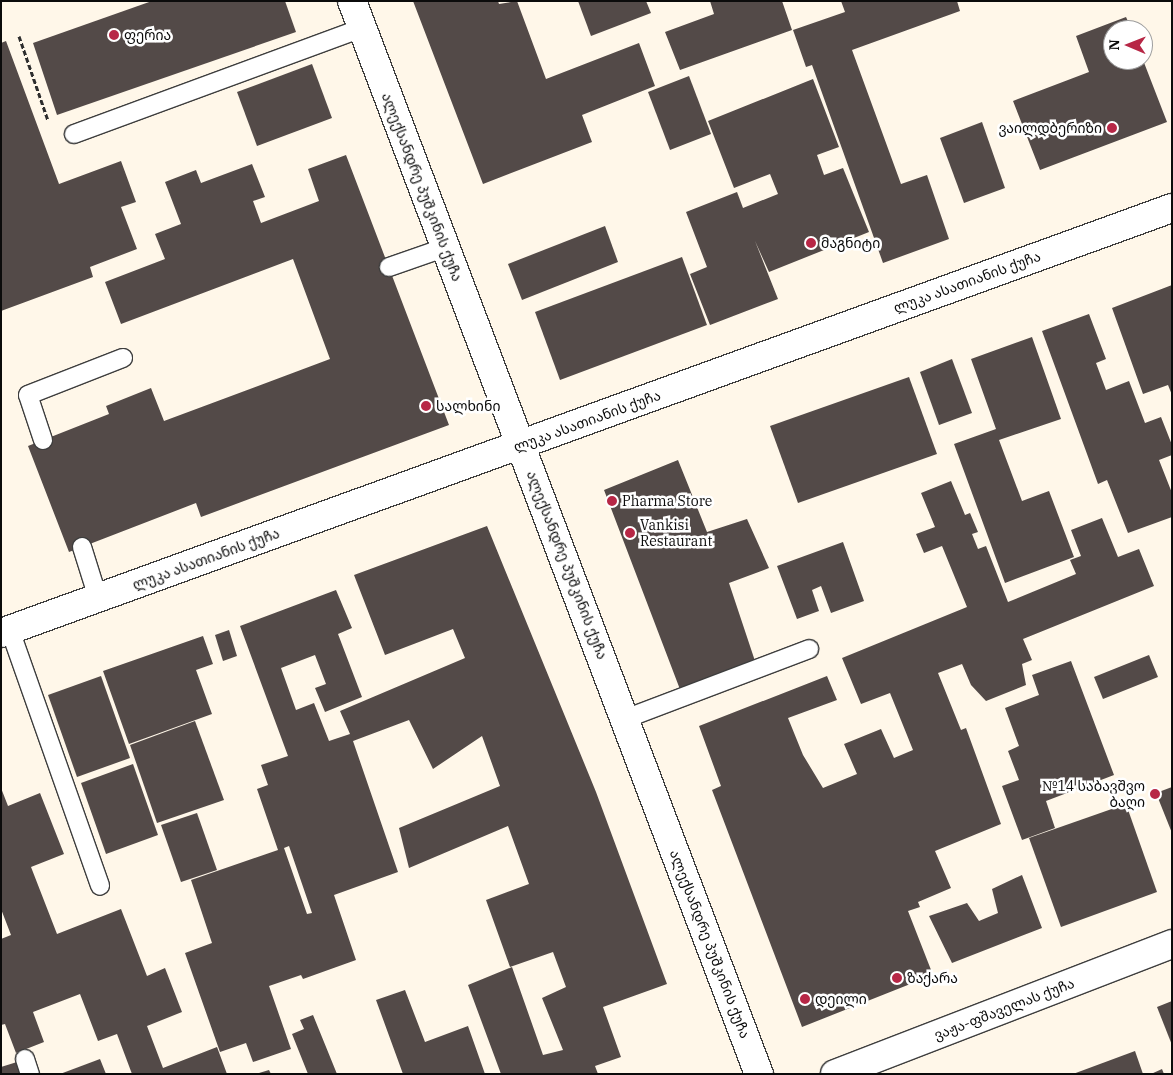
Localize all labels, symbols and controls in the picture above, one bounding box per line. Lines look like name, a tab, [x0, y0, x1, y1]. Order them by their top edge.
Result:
north arrow	[1103, 20, 1153, 70]
place label: ფერია	[124, 27, 171, 43]
marker: ფერია	[108, 29, 120, 41]
text: N	[1105, 39, 1123, 50]
street label: ალექსანდრე პუშკინის ქუჩა	[378, 90, 466, 284]
place label: ვაილდბერიზი	[998, 120, 1102, 136]
marker: ვაილდბერიზი	[1106, 122, 1118, 134]
place label: მაგნიტი	[821, 235, 880, 251]
marker: მაგნიტი	[805, 237, 817, 249]
street label: ლუკა ასათიანის ქუჩა	[891, 248, 1043, 316]
street label: ლუკა ასათიანის ქუჩა	[511, 387, 663, 455]
place label: სალხინი	[436, 398, 500, 414]
marker: სალხინი	[420, 400, 432, 412]
street label: ალექსანდრე პუშკინის ქუჩა	[523, 468, 611, 662]
place label: Pharma Store	[622, 493, 712, 509]
marker: Pharma Store	[606, 495, 618, 507]
place label: Vankisi Restaurant	[640, 517, 712, 550]
street label: ლუკა ასათიანის ქუჩა	[130, 525, 282, 593]
marker: Vankisi Restaurant	[624, 527, 636, 539]
place label: №14 საბავშვო ბაღი	[1042, 778, 1145, 810]
marker: №14 საბავშვო ბაღი	[1149, 788, 1161, 800]
street label: ალექსანდრე პუშკინის ქუჩა	[666, 847, 754, 1041]
place label: ზაქარა	[907, 970, 958, 986]
marker: ზაქარა	[891, 972, 903, 984]
street label: ვაჟა-ფშაველას ქუჩა	[931, 974, 1077, 1044]
place label: დეილი	[815, 991, 867, 1007]
marker: დეილი	[799, 993, 811, 1005]

